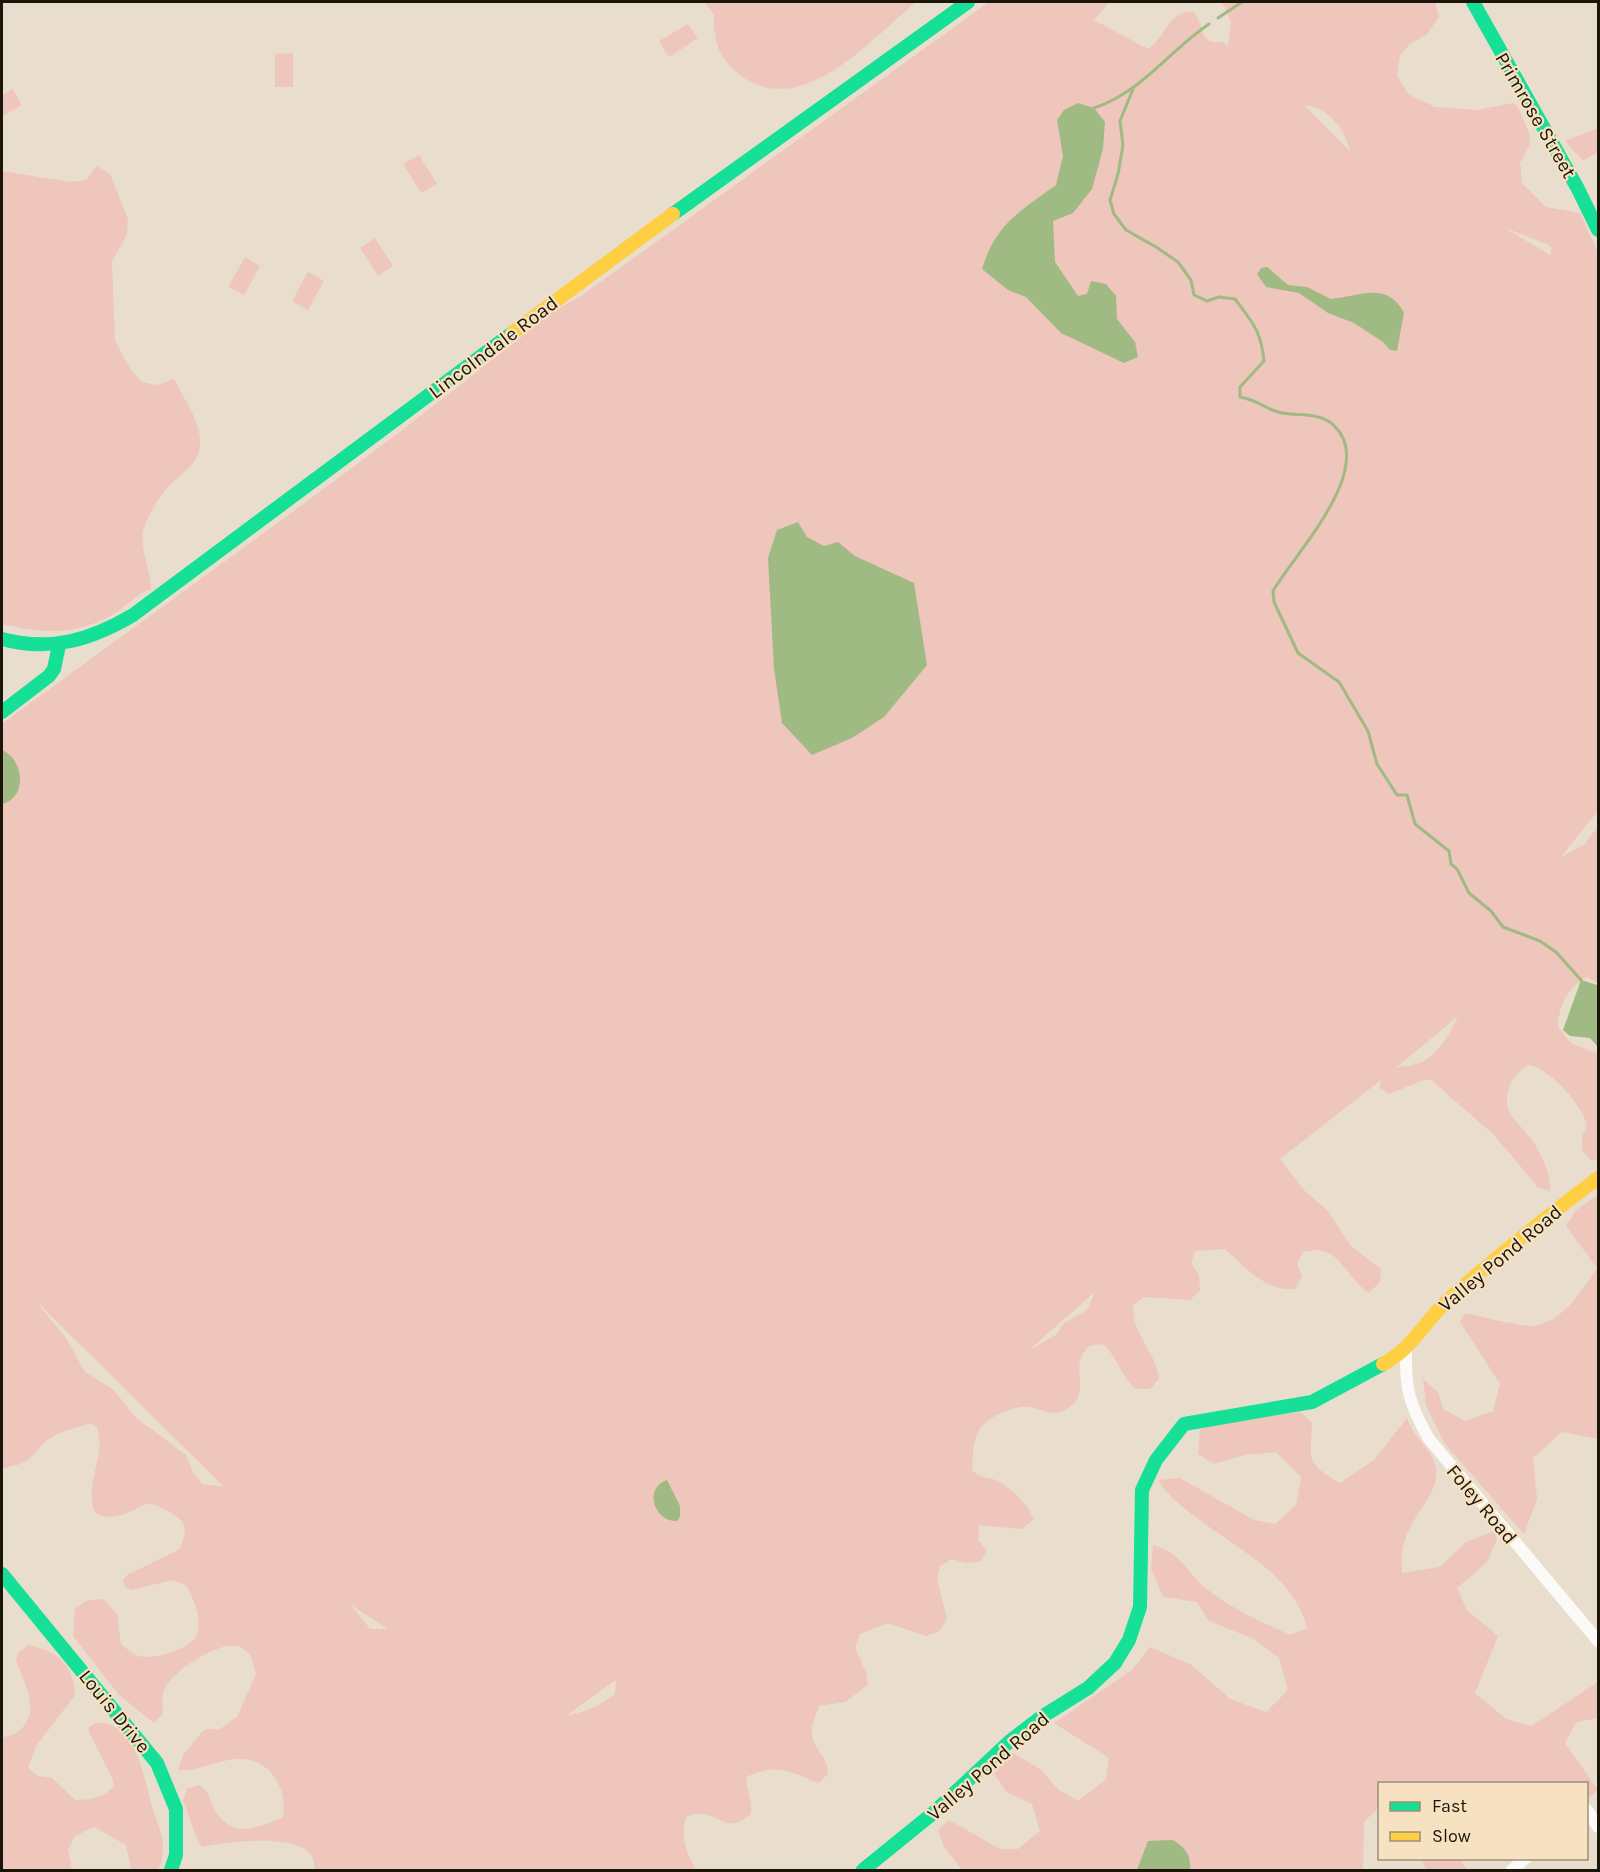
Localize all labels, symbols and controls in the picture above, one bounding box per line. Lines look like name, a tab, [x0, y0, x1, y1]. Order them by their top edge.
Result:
street label: Primrose Street	[1490, 48, 1581, 183]
street label: Lincolndale Road	[424, 291, 562, 403]
street label: Valley Pond Road	[1434, 1200, 1567, 1317]
street label: Foley Road	[1442, 1460, 1522, 1549]
street label: Louis Drive	[74, 1665, 155, 1758]
street label: Valley Pond Road	[923, 1707, 1054, 1826]
legend	[1378, 1782, 1588, 1860]
text: Fast	[1432, 1795, 1467, 1817]
text: Slow	[1432, 1825, 1471, 1847]

